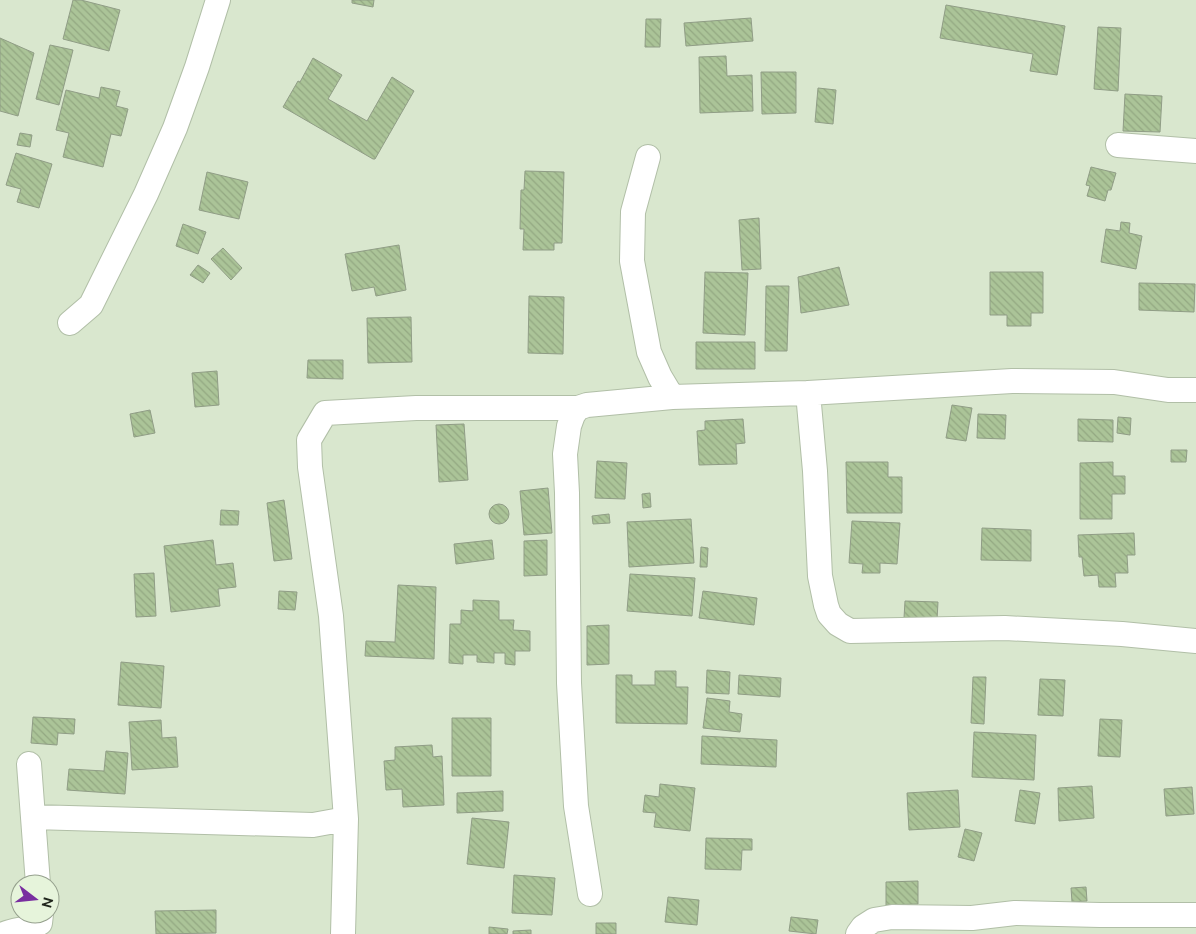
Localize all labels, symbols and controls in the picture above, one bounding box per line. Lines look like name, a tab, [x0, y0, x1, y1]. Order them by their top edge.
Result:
north arrow	[10, 874, 60, 924]
text: N	[38, 895, 57, 910]

